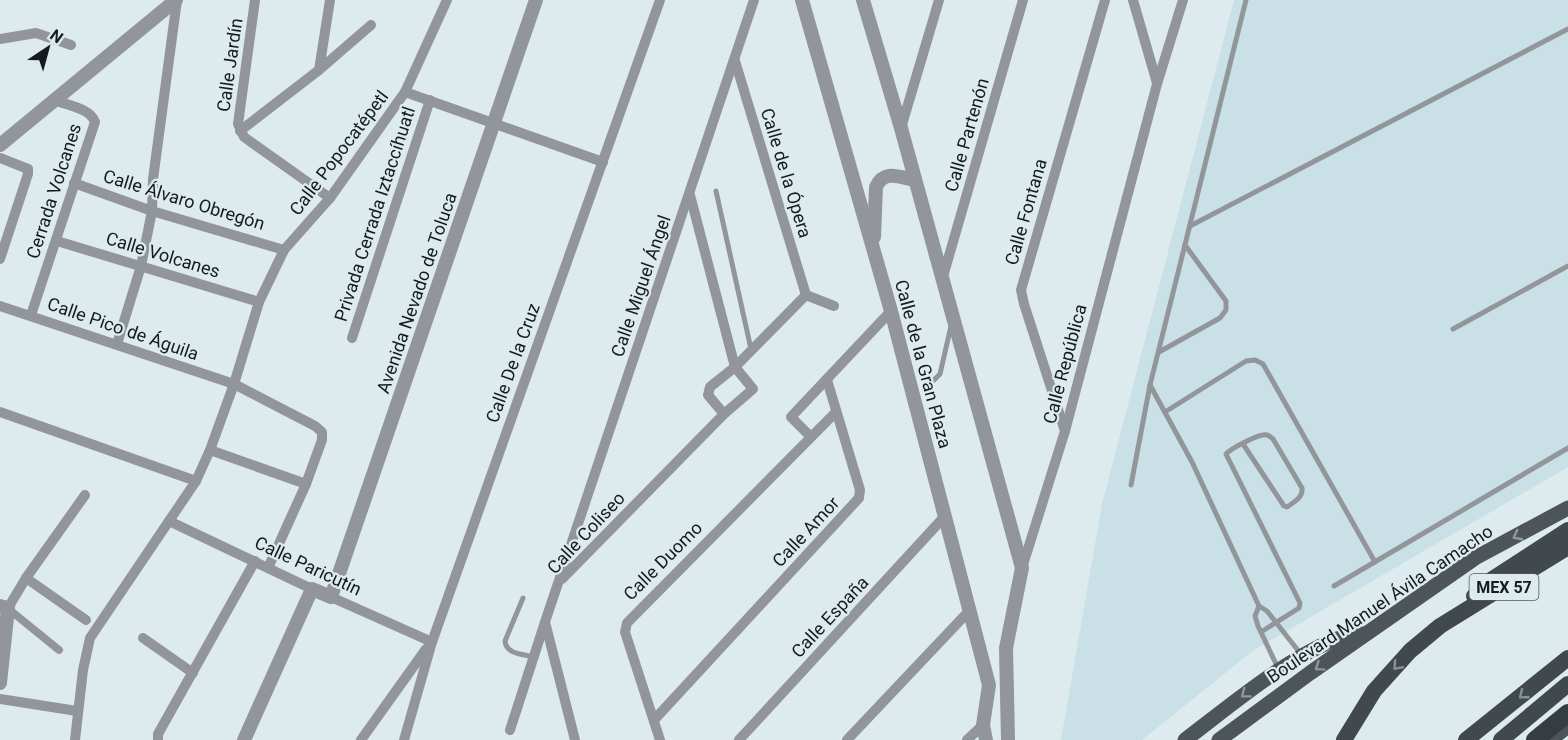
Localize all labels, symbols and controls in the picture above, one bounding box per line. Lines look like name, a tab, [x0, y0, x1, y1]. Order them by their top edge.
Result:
street label: Calle Jardín	[213, 17, 246, 113]
north arrow	[18, 18, 78, 78]
text: N	[46, 25, 67, 47]
street label: Calle Partenón	[940, 76, 993, 194]
street label: Calle Popocatépetl	[285, 86, 392, 219]
street label: Privada Cerrada Iztaccíhuatl	[330, 104, 419, 324]
street label: Calle de la Ópera	[757, 105, 816, 240]
street label: Cerrada Volcanes	[22, 121, 85, 261]
street label: Calle Fontana	[1000, 156, 1051, 267]
street label: Calle Álvaro Obregón	[101, 165, 267, 234]
street label: Avenida Nevado de Toluca	[372, 190, 461, 396]
street label: Calle Miguel Ángel	[606, 212, 675, 359]
street label: Calle Volcanes	[104, 227, 223, 282]
street label: Calle de la Gran Plaza	[891, 277, 956, 450]
street label: Calle Pico de Águila	[45, 293, 202, 364]
street label: Calle De la Cruz	[481, 300, 544, 425]
street label: Calle República	[1038, 302, 1091, 426]
street label: Calle Coliseo	[542, 487, 629, 578]
street label: Calle Amor	[768, 492, 843, 571]
street label: Calle Duomo	[619, 517, 706, 604]
street label: Boulevard Manuel Ávila Camacho	[1263, 520, 1497, 687]
one-way arrow	[1512, 529, 1523, 540]
street label: Calle Paricutín	[251, 532, 365, 599]
street label: Calle España	[787, 572, 873, 662]
road number: MEX 57	[1470, 574, 1538, 600]
one-way arrow	[1393, 659, 1404, 670]
one-way arrow	[1315, 660, 1326, 671]
one-way arrow	[1240, 687, 1251, 698]
one-way arrow	[1518, 687, 1529, 698]

